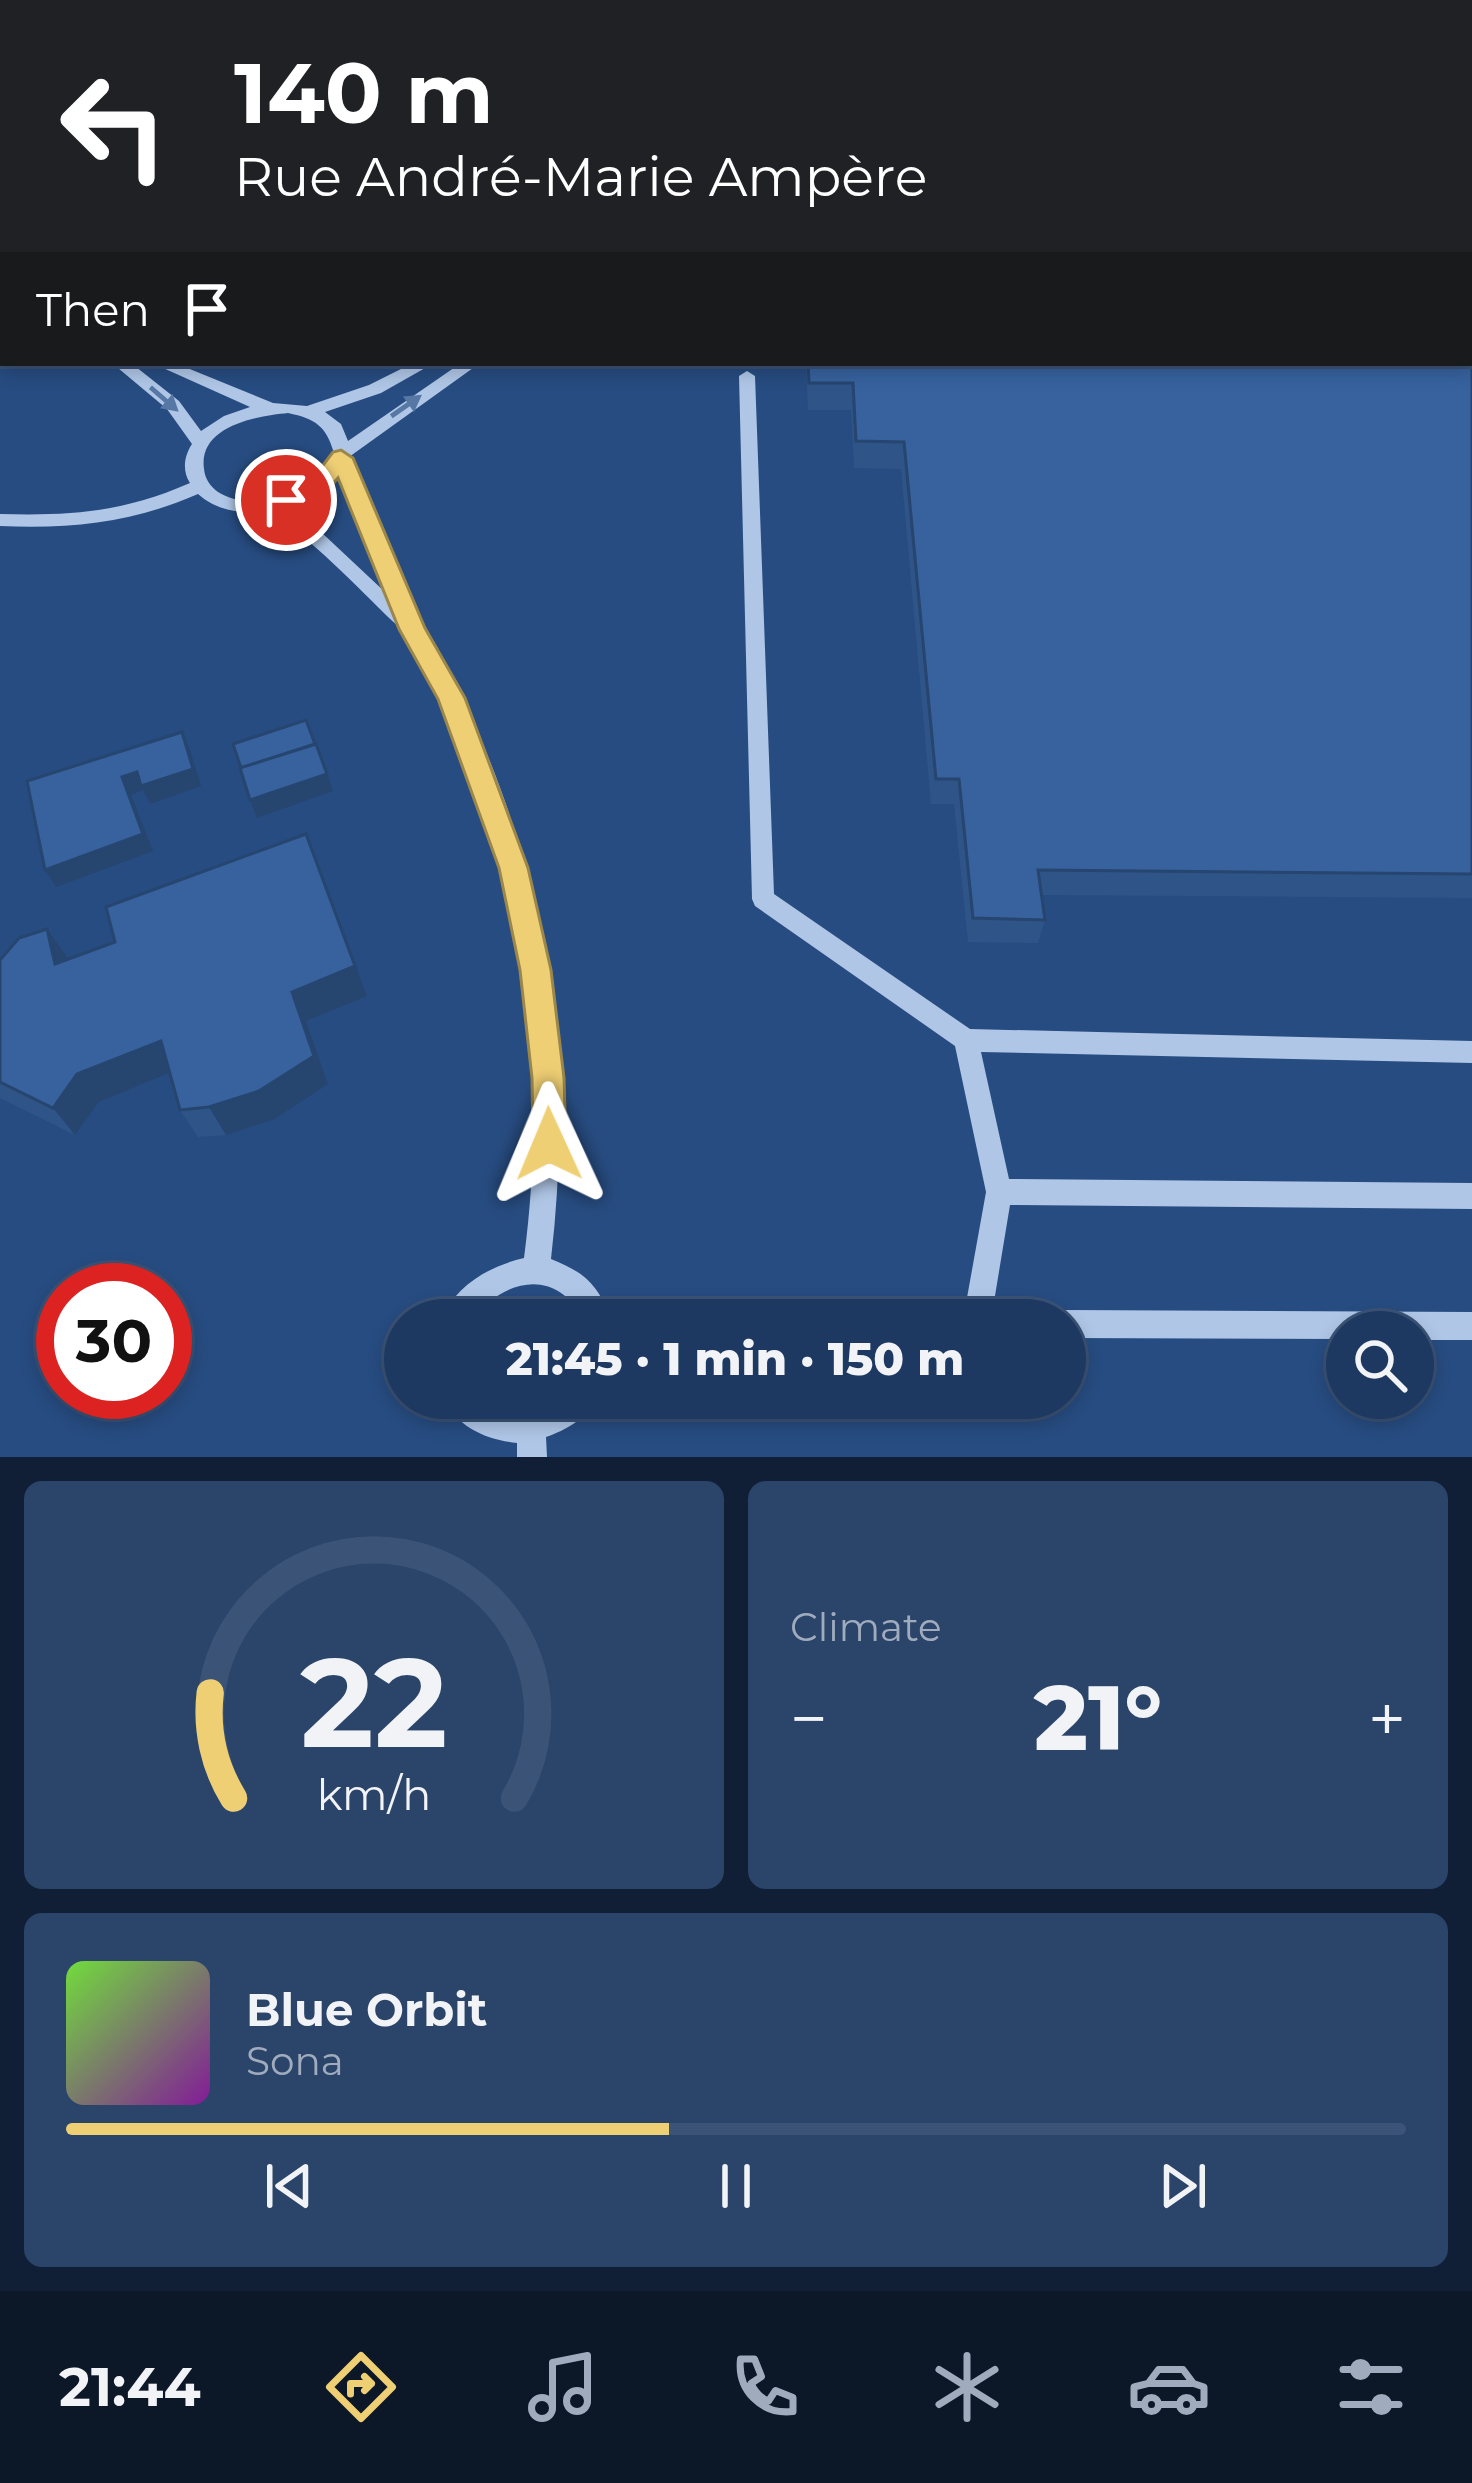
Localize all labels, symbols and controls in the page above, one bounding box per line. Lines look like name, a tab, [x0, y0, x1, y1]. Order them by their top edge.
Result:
text: 140 m	[234, 42, 494, 144]
icon: left	[36, 48, 192, 204]
text: Rue André-Marie Ampère	[234, 144, 927, 210]
icon: arrive	[174, 276, 240, 342]
text: Then	[36, 282, 150, 337]
one-way arrow	[149, 386, 179, 412]
one-way arrow	[390, 395, 422, 418]
pin	[235, 449, 337, 551]
icon: arrive	[253, 467, 319, 533]
position arrow	[486, 1081, 612, 1207]
speed limit sign: 30	[36, 1263, 192, 1419]
map controls	[1326, 1311, 1434, 1419]
button: search	[1326, 1311, 1434, 1419]
text: 21:45 · 1 min · 150 m	[506, 1331, 964, 1386]
text: Climate	[790, 1603, 942, 1651]
text: 22	[300, 1626, 448, 1778]
text: 21°	[1034, 1663, 1162, 1773]
text: −	[790, 1678, 828, 1759]
text: +	[1368, 1678, 1406, 1759]
text: km/h	[317, 1768, 431, 1821]
text: Blue Orbit	[246, 1982, 487, 2037]
text: Sona	[246, 2037, 344, 2085]
icon: previous	[256, 2153, 322, 2219]
icon: pause	[703, 2153, 769, 2219]
icon: next	[1150, 2153, 1216, 2219]
icon: directions	[319, 2345, 403, 2429]
icon: music	[521, 2345, 605, 2429]
icon: phone	[723, 2345, 807, 2429]
icon: climate	[925, 2345, 1009, 2429]
icon: car	[1127, 2345, 1211, 2429]
icon: filters	[1329, 2345, 1413, 2429]
text: 21:44	[59, 2354, 201, 2420]

